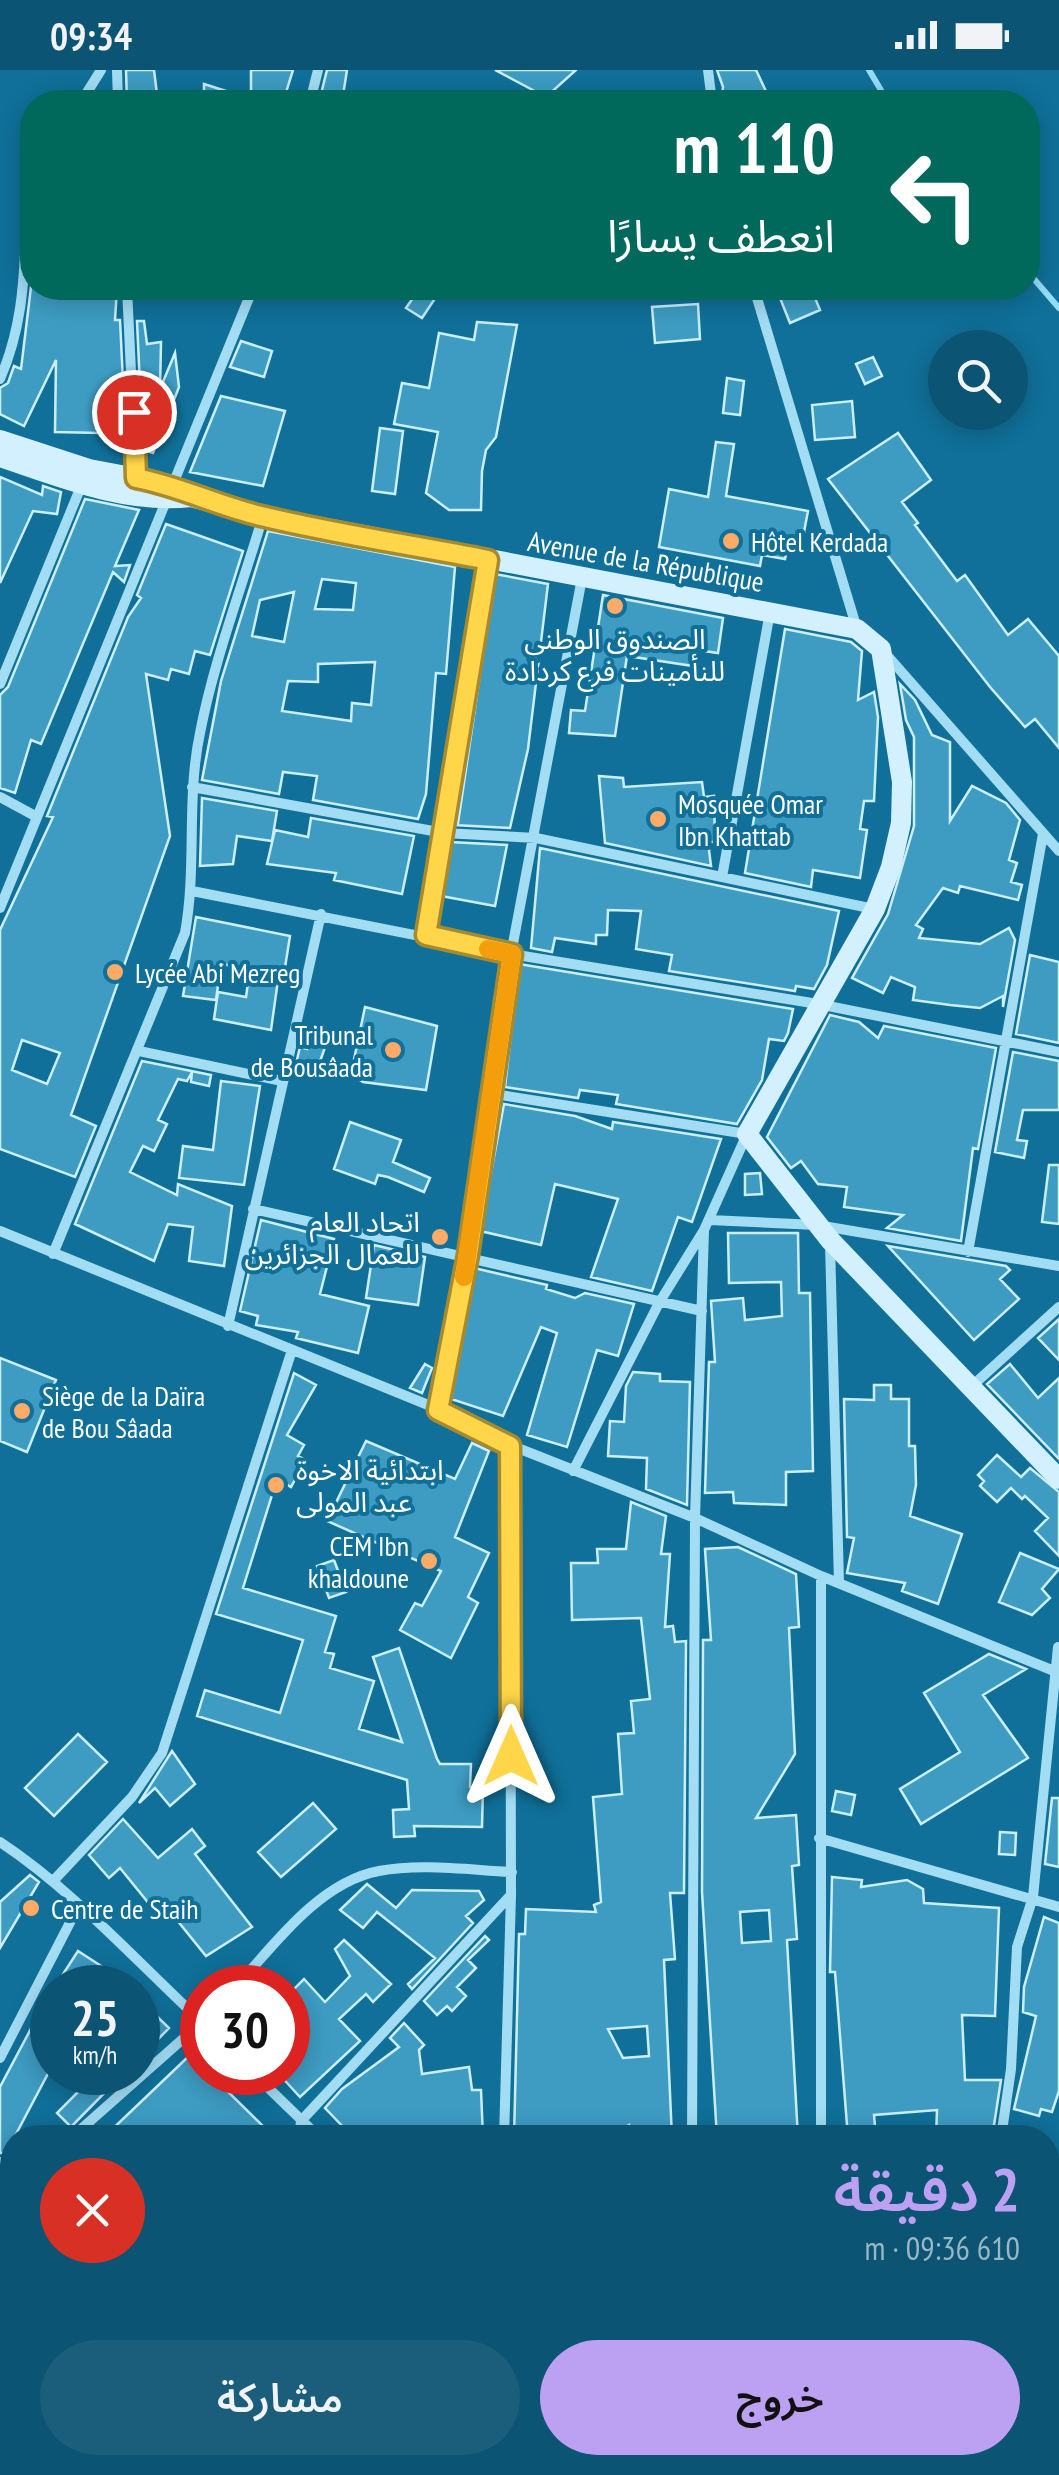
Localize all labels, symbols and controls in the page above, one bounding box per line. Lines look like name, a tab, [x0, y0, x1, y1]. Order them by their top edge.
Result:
text: 09:34	[50, 11, 132, 60]
text: 110 m	[674, 102, 835, 192]
icon: left	[870, 130, 1000, 260]
text: انعطف يسارًا	[607, 206, 835, 264]
map controls	[928, 330, 1028, 430]
button: search	[928, 330, 1028, 430]
pin	[92, 370, 177, 455]
icon: arrive	[107, 385, 162, 440]
street label: Avenue de la République	[525, 522, 767, 600]
place label: Hôtel Kerdada	[751, 523, 888, 560]
marker: Hôtel Kerdada	[720, 530, 742, 552]
marker: الصندوق الوطني للنأمينات فرع كردادة	[604, 595, 626, 617]
place label: الصندوق الوطني للنأمينات فرع كردادة	[505, 620, 725, 692]
place label: Mosquée Omar Ibn Khattab	[678, 785, 823, 854]
marker: Mosquée Omar Ibn Khattab	[647, 808, 669, 830]
place label: Lycée Abi Mezreg	[135, 954, 300, 991]
marker: Lycée Abi Mezreg	[104, 961, 126, 983]
place label: Tribunal de Bousâada	[251, 1016, 373, 1085]
marker: Tribunal de Bousâada	[382, 1039, 404, 1061]
place label: اتحاد العام للعمال الجزائرين	[245, 1203, 420, 1272]
marker: اتحاد العام للعمال الجزائرين	[429, 1226, 451, 1248]
place label: Siège de la Daïra de Bou Sâada	[42, 1377, 205, 1446]
marker: Siège de la Daïra de Bou Sâada	[11, 1400, 33, 1422]
place label: ابتدائية الاخوة عبد المولى	[296, 1451, 444, 1520]
marker: ابتدائية الاخوة عبد المولى	[265, 1474, 287, 1496]
place label: CEM Ibn khaldoune	[308, 1527, 409, 1596]
marker: CEM Ibn khaldoune	[418, 1550, 440, 1572]
position arrow	[459, 1704, 563, 1808]
place label: Centre de Staih	[51, 1890, 199, 1927]
marker: Centre de Staih	[20, 1897, 42, 1919]
speed limit sign: 30	[180, 1965, 310, 2095]
text: 25	[71, 1985, 119, 2050]
text: km/h	[73, 2039, 117, 2071]
text: 2 دقيقة	[833, 2150, 1020, 2228]
button: close	[40, 2158, 145, 2263]
text: 610 m · 09:36	[865, 2227, 1020, 2269]
button: مشاركة	[40, 2340, 520, 2455]
button: خروج	[540, 2340, 1020, 2455]

